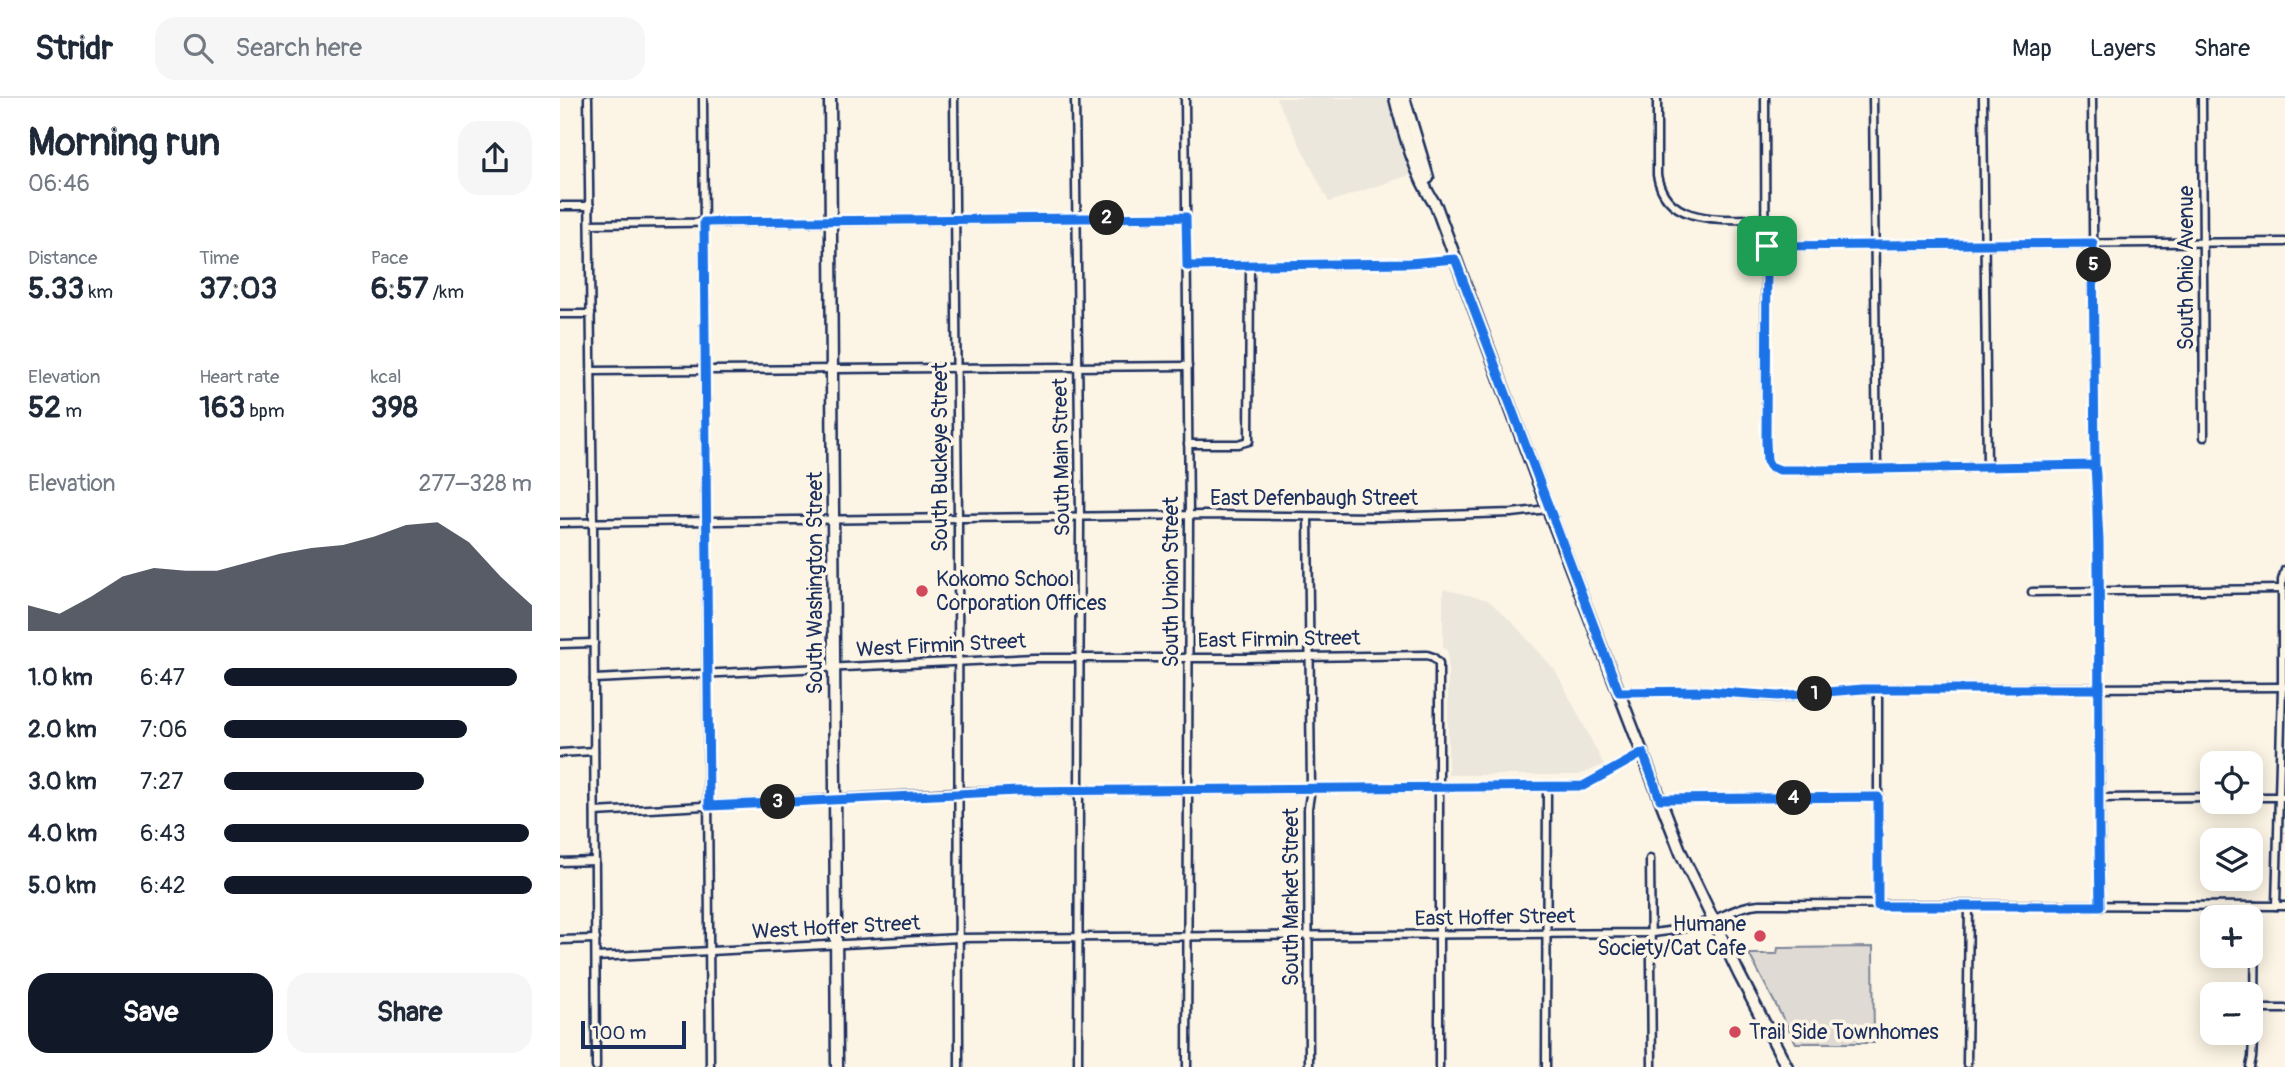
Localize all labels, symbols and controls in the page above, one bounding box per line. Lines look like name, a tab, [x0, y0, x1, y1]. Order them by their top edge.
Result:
search box	[155, 17, 645, 80]
text: Stridr	[35, 28, 113, 69]
icon: search	[179, 29, 217, 67]
text: Search here	[235, 32, 362, 64]
text: Map	[2012, 34, 2052, 63]
text: Layers	[2090, 34, 2156, 63]
text: Share	[2194, 34, 2250, 63]
text: Morning run	[28, 119, 220, 167]
button: share	[458, 121, 532, 195]
text: 06:46	[28, 169, 90, 198]
street label: South Ohio Avenue	[2173, 185, 2200, 350]
pin: 2	[1090, 200, 1124, 236]
text: 2	[1101, 205, 1112, 229]
pin	[1737, 216, 1797, 276]
icon: arrive	[1748, 227, 1786, 265]
text: Distance	[28, 246, 97, 270]
text: Time	[199, 246, 239, 270]
text: Pace	[371, 246, 408, 270]
pin: 5	[2076, 248, 2112, 282]
text: 5	[2088, 252, 2099, 276]
text: 5.33	[28, 270, 84, 307]
text: 37:03	[199, 270, 277, 307]
text: 6:57	[371, 270, 428, 307]
text: km	[84, 280, 113, 304]
text: /km	[428, 280, 464, 304]
street label: South Buckeye Street	[927, 362, 954, 552]
text: Elevation	[28, 365, 100, 389]
text: Heart rate	[199, 365, 279, 389]
text: kcal	[371, 365, 402, 389]
street label: South Main Street	[1047, 377, 1076, 537]
text: 52	[28, 389, 61, 426]
text: 163	[199, 389, 245, 426]
text: 398	[371, 389, 418, 426]
text: m	[61, 399, 82, 423]
text: bpm	[245, 399, 285, 423]
text: Elevation	[28, 469, 116, 498]
text: 277–328 m	[419, 469, 532, 498]
street label: South Washington Street	[802, 471, 829, 695]
street label: East Defenbaugh Street	[1210, 485, 1419, 512]
street label: South Union Street	[1158, 496, 1185, 667]
place label: Kokomo School Corporation Offices	[936, 566, 1107, 617]
marker: Kokomo School Corporation Offices	[914, 583, 930, 599]
street label: East Firmin Street	[1198, 625, 1361, 654]
street label: West Firmin Street	[855, 628, 1027, 663]
text: 1.0 km	[28, 663, 93, 692]
text: 6:47	[140, 663, 185, 692]
pin: 1	[1798, 676, 1832, 712]
text: 1	[1811, 681, 1818, 705]
text: 2.0 km	[28, 715, 97, 744]
text: 7:06	[140, 715, 187, 744]
map controls	[2200, 751, 2263, 1045]
button: locate	[2200, 751, 2263, 814]
text: 3.0 km	[28, 767, 97, 796]
text: 7:27	[140, 767, 183, 796]
pin: 4	[1776, 780, 1812, 816]
pin: 3	[760, 784, 795, 820]
text: 4	[1788, 785, 1799, 809]
text: 3	[772, 789, 783, 813]
street label: South Market Street	[1278, 807, 1305, 986]
text: 4.0 km	[28, 819, 97, 848]
text: 6:43	[140, 819, 186, 848]
button: layers	[2200, 828, 2263, 891]
text: 5.0 km	[28, 871, 96, 900]
text: 6:42	[140, 871, 186, 900]
street label: East Hoffer Street	[1414, 903, 1576, 932]
button: +	[2200, 905, 2263, 968]
street label: West Hoffer Street	[751, 910, 921, 945]
place label: Humane Society/Cat Cafe	[1597, 911, 1747, 962]
marker: Humane Society/Cat Cafe	[1752, 928, 1768, 944]
button: Save	[28, 973, 273, 1053]
button: Share	[287, 973, 532, 1053]
button: −	[2200, 982, 2263, 1045]
scale bar	[581, 1018, 686, 1050]
place label: Trail Side Townhomes	[1749, 1019, 1939, 1046]
text: 100 m	[592, 1021, 646, 1045]
marker: Trail Side Townhomes	[1727, 1024, 1743, 1040]

